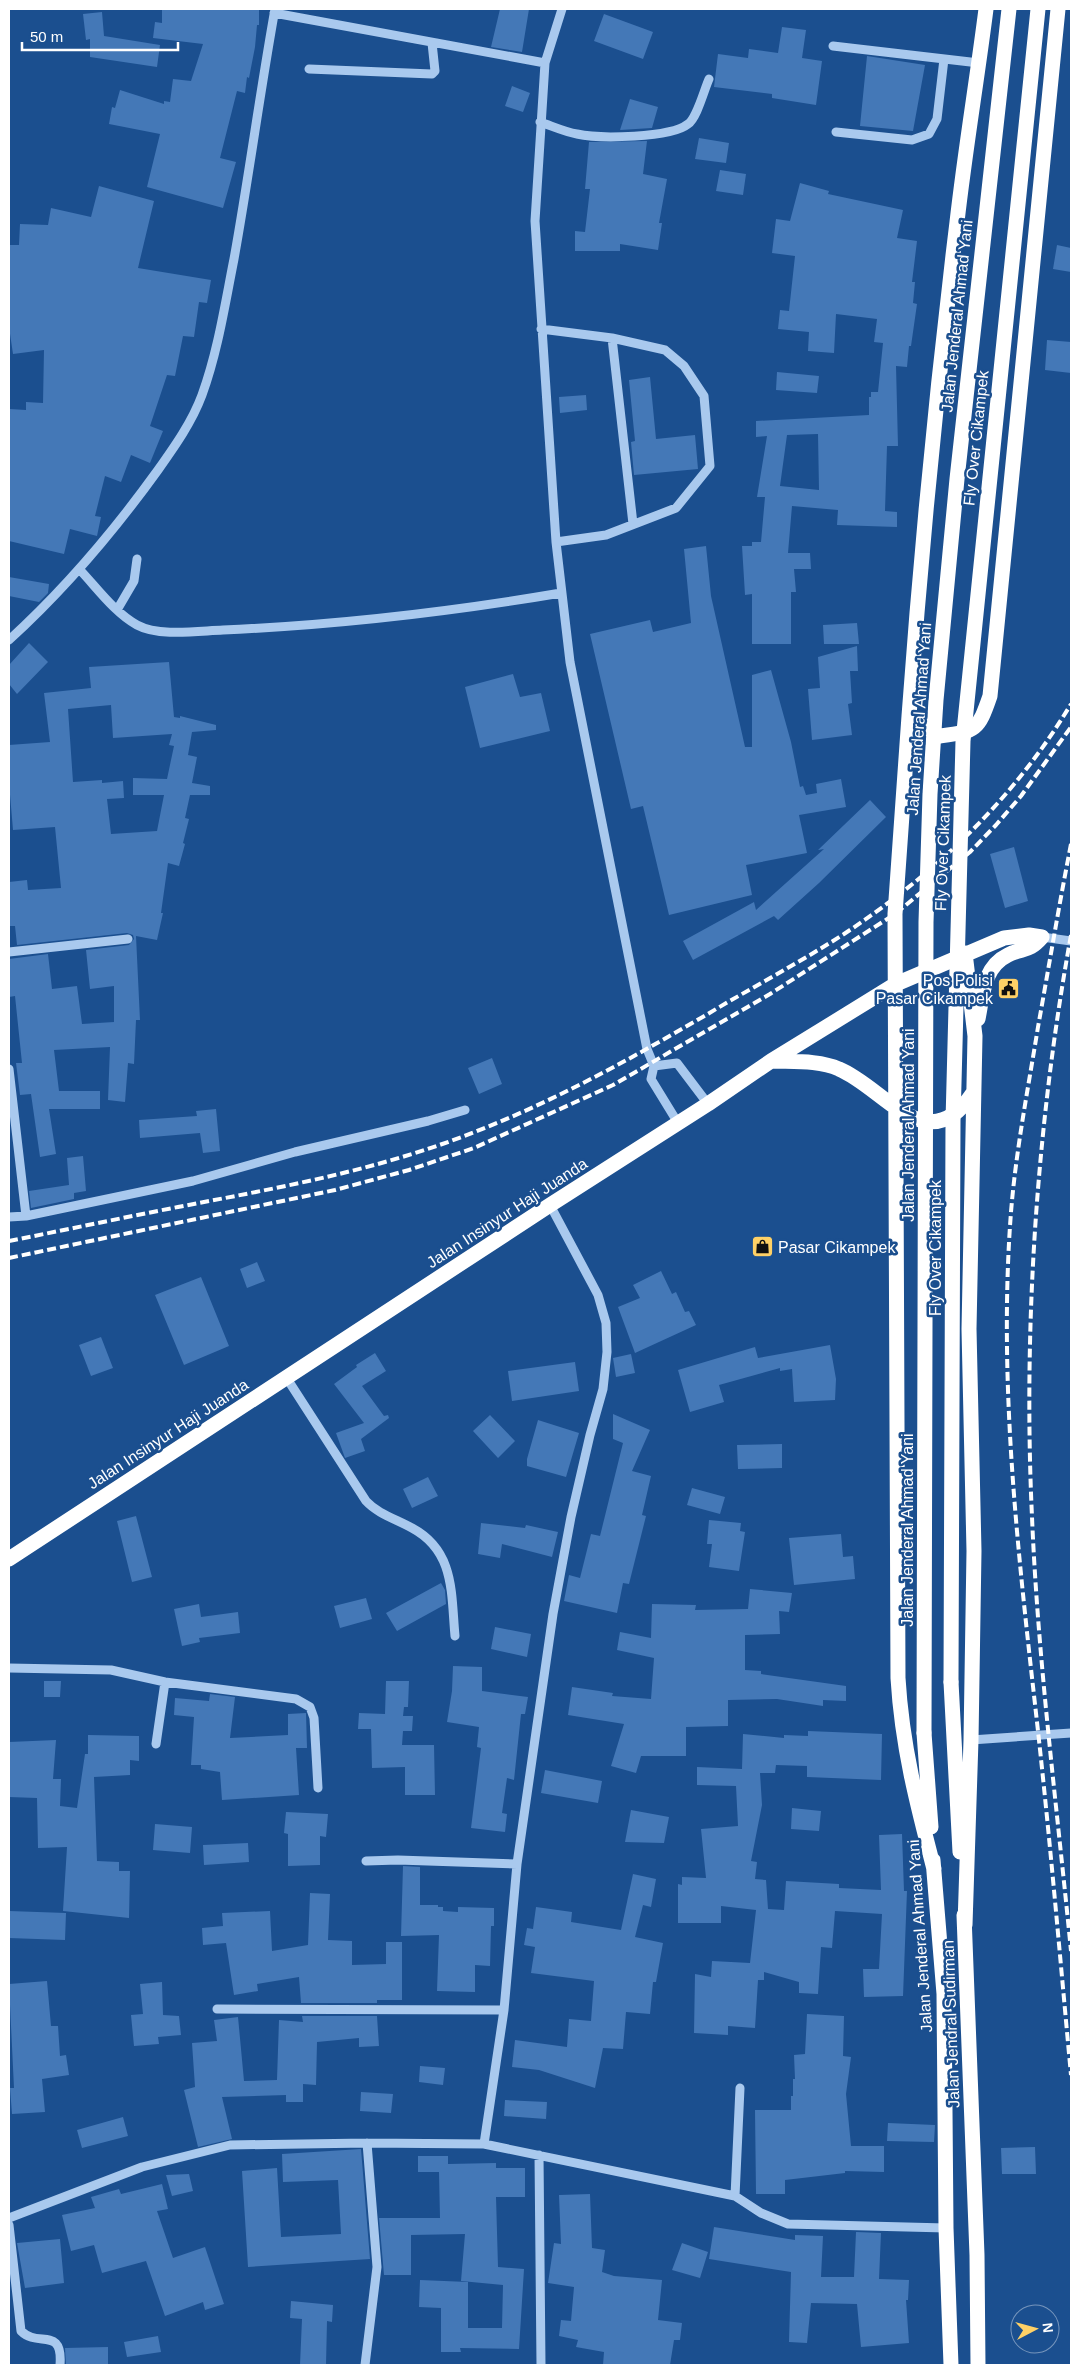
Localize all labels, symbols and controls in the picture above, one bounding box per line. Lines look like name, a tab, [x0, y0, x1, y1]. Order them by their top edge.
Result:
scale bar	[22, 20, 179, 52]
text: 50 m	[30, 28, 63, 45]
street label: Jalan Jenderal Ahmad Yani	[938, 219, 976, 413]
street label: Fly Over Cikampek	[960, 368, 992, 507]
street label: Jalan Jenderal Ahmad Yani	[904, 622, 934, 816]
street label: Fly Over Cikampek	[932, 774, 954, 911]
place label: Pos Polisi Pasar Cikampek	[876, 972, 994, 1007]
public building icon: Pos Polisi Pasar Cikampek	[997, 977, 1021, 1001]
street label: Jalan Jenderal Ahmad Yani	[900, 1028, 917, 1222]
street label: Jalan Insinyur Haji Juanda	[424, 1155, 590, 1271]
street label: Fly Over Cikampek	[927, 1179, 944, 1316]
shop icon: Pasar Cikampek	[750, 1235, 774, 1259]
place label: Pasar Cikampek	[778, 1239, 896, 1256]
street label: Jalan Insinyur Haji Juanda	[85, 1376, 251, 1492]
street label: Jalan Jenderal Ahmad Yani	[899, 1433, 916, 1627]
street label: Jalan Jenderal Ahmad Yani	[905, 1839, 935, 2033]
street label: Jalan Jendral Sudirman	[940, 1940, 962, 2108]
north arrow	[1010, 2304, 1060, 2354]
text: N	[1039, 2322, 1056, 2334]

